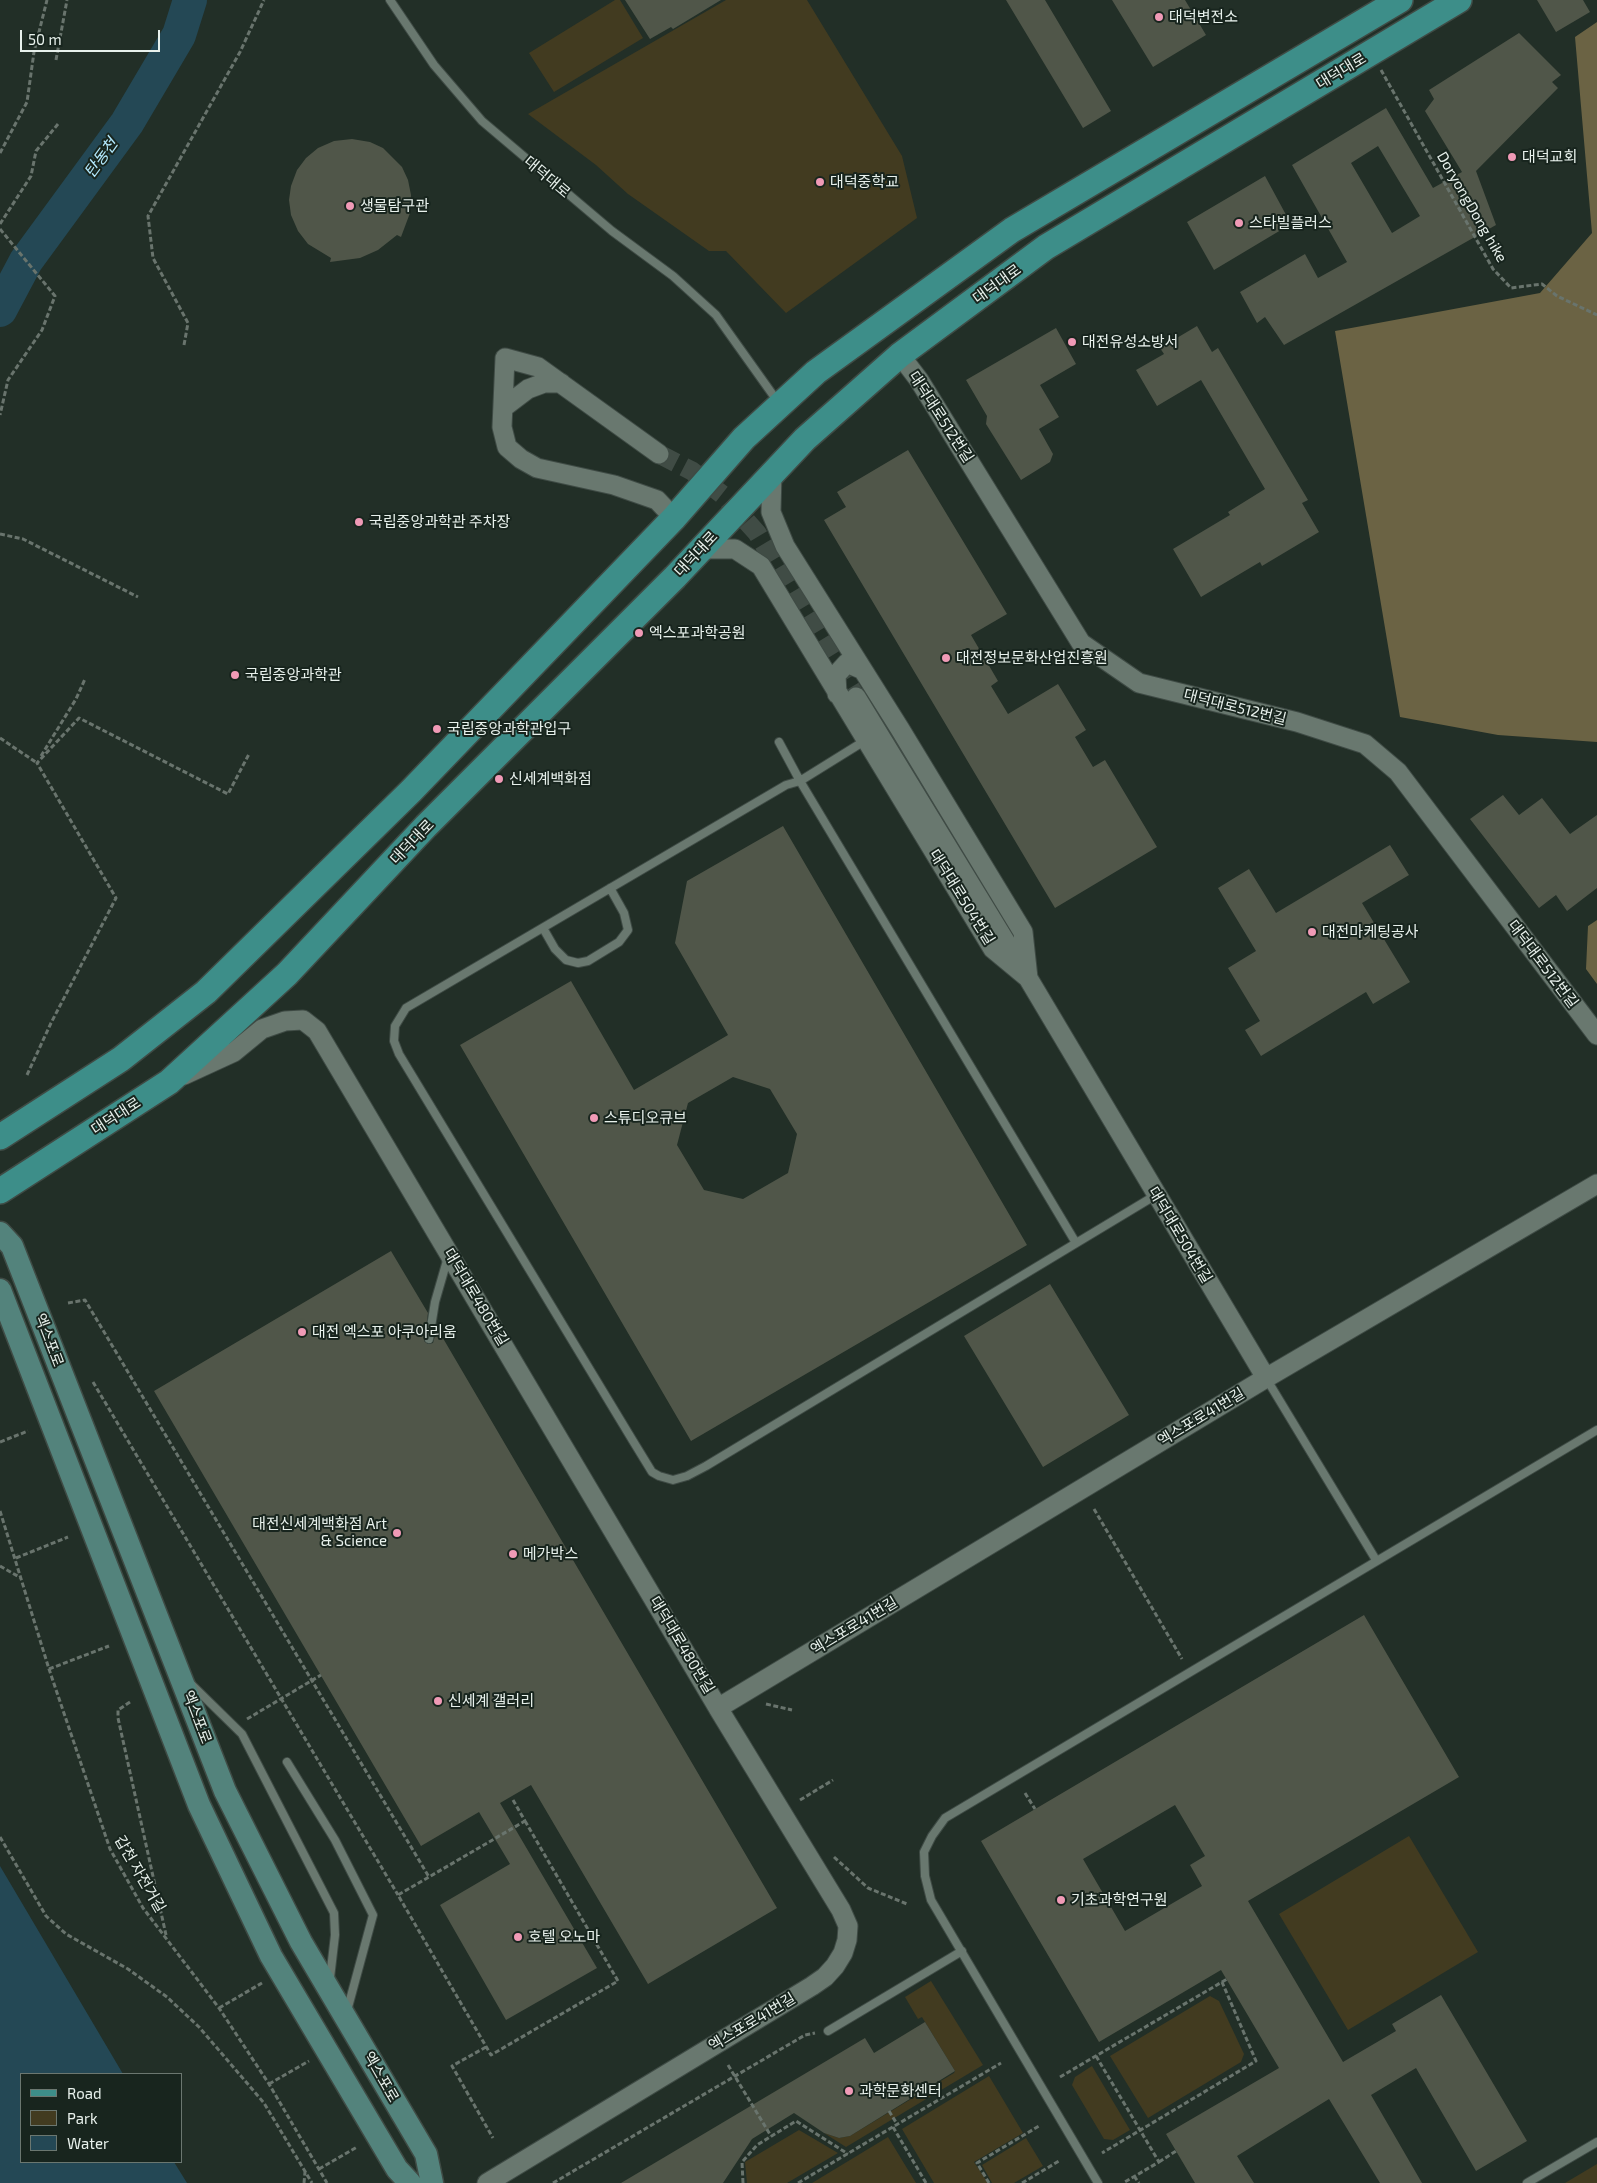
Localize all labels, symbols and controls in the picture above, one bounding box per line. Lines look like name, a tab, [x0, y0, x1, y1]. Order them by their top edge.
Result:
place label: 대덕변전소	[1169, 8, 1238, 26]
marker: 대덕변전소	[1153, 11, 1165, 23]
scale bar	[22, 20, 162, 52]
text: 50 m	[28, 30, 62, 48]
street label: 대덕대로	[1313, 49, 1369, 93]
water label: 탄동천	[80, 134, 122, 182]
street label: DoryongDong hike	[1433, 148, 1511, 266]
place label: 대덕교회	[1522, 148, 1577, 166]
marker: 대덕교회	[1506, 151, 1518, 163]
street label: 대덕대로	[520, 152, 574, 202]
place label: 대덕중학교	[830, 173, 899, 191]
marker: 대덕중학교	[814, 176, 826, 188]
place label: 생물탐구관	[360, 197, 429, 215]
marker: 생물탐구관	[344, 200, 356, 212]
place label: 스타빌플러스	[1249, 214, 1332, 232]
marker: 스타빌플러스	[1233, 217, 1245, 229]
street label: 대덕대로	[969, 260, 1025, 308]
place label: 대전유성소방서	[1082, 333, 1179, 351]
marker: 대전유성소방서	[1066, 336, 1078, 348]
street label: 대덕대로512번길	[905, 368, 977, 466]
place label: 국립중앙과학관 주차장	[369, 513, 510, 531]
marker: 국립중앙과학관 주차장	[353, 516, 365, 528]
street label: 대덕대로	[671, 528, 721, 580]
place label: 엑스포과학공원	[649, 624, 746, 642]
marker: 엑스포과학공원	[633, 627, 645, 639]
place label: 대전정보문화산업진흥원	[956, 649, 1108, 667]
marker: 대전정보문화산업진흥원	[940, 652, 952, 664]
place label: 국립중앙과학관	[245, 666, 342, 684]
marker: 국립중앙과학관	[229, 669, 241, 681]
street label: 대덕대로512번길	[1182, 686, 1288, 728]
place label: 국립중앙과학관입구	[447, 720, 571, 738]
marker: 국립중앙과학관입구	[431, 723, 443, 735]
place label: 신세계백화점	[509, 770, 592, 788]
marker: 신세계백화점	[493, 773, 505, 785]
street label: 대덕대로	[386, 816, 438, 868]
street label: 대덕대로504번길	[925, 846, 999, 948]
street label: 대덕대로512번길	[1504, 917, 1582, 1011]
place label: 대전마케팅공사	[1322, 923, 1419, 941]
marker: 대전마케팅공사	[1306, 926, 1318, 938]
street label: 대덕대로	[88, 1093, 144, 1139]
place label: 스튜디오큐브	[604, 1109, 687, 1127]
marker: 스튜디오큐브	[588, 1112, 600, 1124]
street label: 대덕대로504번길	[1144, 1184, 1216, 1286]
street label: 대덕대로480번길	[440, 1245, 512, 1349]
street label: 엑스포로	[31, 1311, 67, 1369]
place label: 대전 엑스포 아쿠아리움	[312, 1323, 457, 1341]
marker: 대전 엑스포 아쿠아리움	[296, 1326, 308, 1338]
street label: 엑스포로41번길	[1154, 1384, 1248, 1450]
place label: 대전신세계백화점 Art & Science	[252, 1515, 387, 1550]
marker: 대전신세계백화점 Art & Science	[391, 1527, 403, 1539]
place label: 메가박스	[523, 1545, 578, 1563]
marker: 메가박스	[507, 1548, 519, 1560]
street label: 대덕대로480번길	[646, 1593, 718, 1697]
street label: 엑스포로41번길	[807, 1593, 901, 1659]
street label: 엑스포로	[179, 1688, 215, 1746]
place label: 신세계 갤러리	[448, 1692, 534, 1710]
marker: 신세계 갤러리	[432, 1695, 444, 1707]
street label: 갑천 자전거길	[111, 1832, 169, 1916]
place label: 기초과학연구원	[1071, 1891, 1168, 1909]
marker: 기초과학연구원	[1055, 1894, 1067, 1906]
place label: 호텔 오노마	[528, 1928, 600, 1946]
marker: 호텔 오노마	[512, 1931, 524, 1943]
street label: 엑스포로41번길	[705, 1989, 799, 2055]
street label: 엑스포로	[359, 2049, 403, 2105]
legend	[20, 2073, 182, 2163]
place label: 과학문화센터	[859, 2082, 942, 2100]
text: Road	[67, 2084, 102, 2102]
marker: 과학문화센터	[843, 2085, 855, 2097]
text: Park	[67, 2109, 98, 2127]
text: Water	[67, 2134, 109, 2152]

